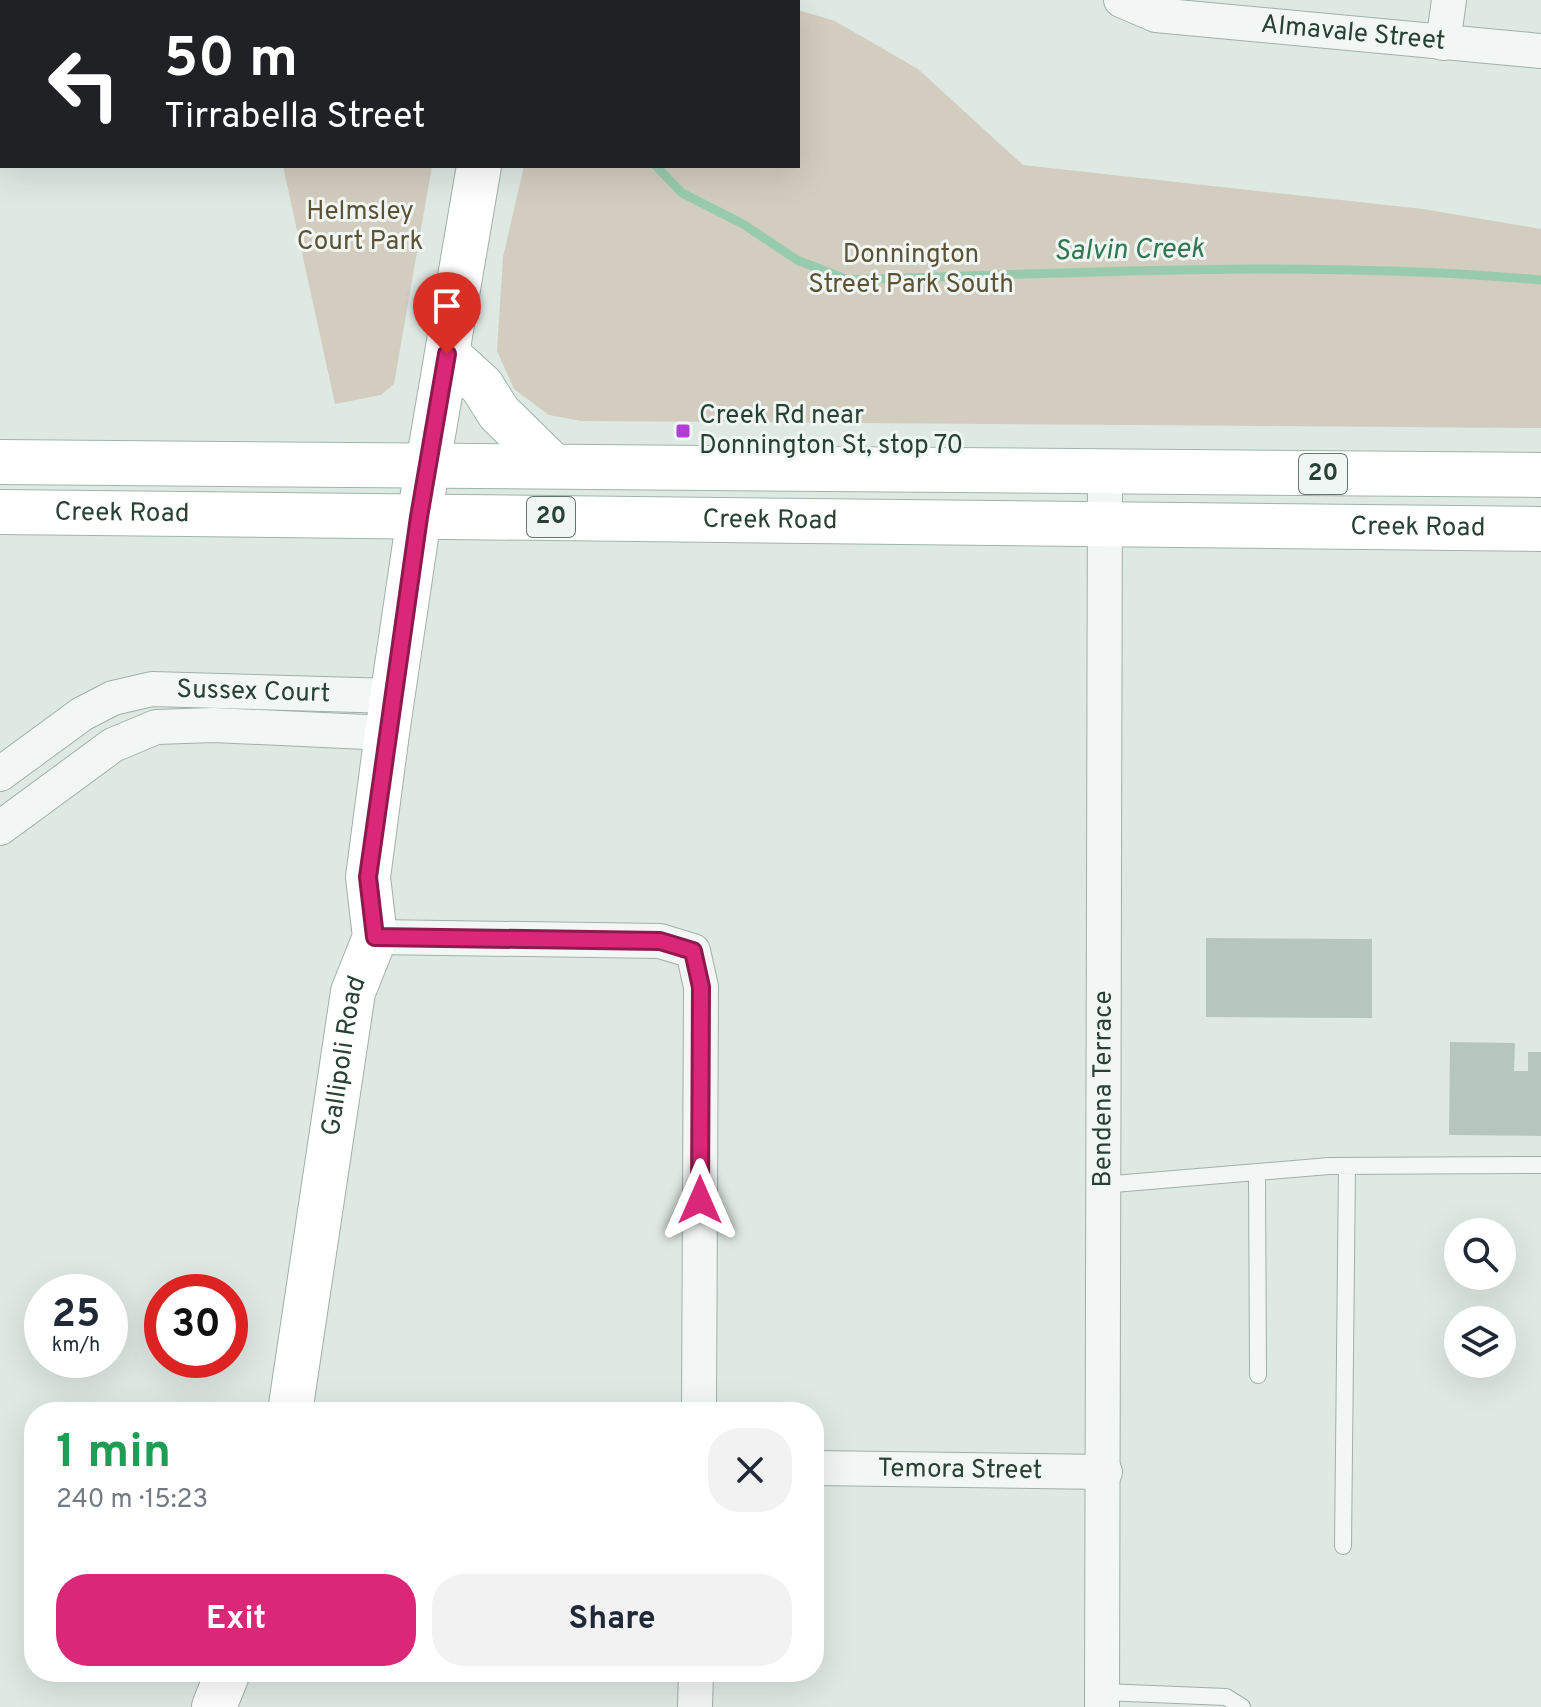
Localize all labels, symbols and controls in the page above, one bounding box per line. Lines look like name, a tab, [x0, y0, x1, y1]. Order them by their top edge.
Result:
street label: Almavale Street	[1259, 8, 1447, 58]
text: 50 m	[164, 26, 298, 96]
icon: left	[32, 32, 136, 136]
text: Tirrabella Street	[164, 95, 426, 141]
park label: Helmsley Court Park	[297, 196, 423, 259]
water label: Salvin Creek	[1053, 232, 1205, 270]
park label: Donnington Street Park South	[808, 239, 1014, 302]
pin	[413, 272, 481, 354]
icon: arrive	[425, 284, 469, 328]
place label: Creek Rd near Donnington St, stop 70	[699, 400, 963, 463]
marker: Creek Rd near Donnington St, stop 70	[674, 422, 692, 440]
road number: 20	[1299, 454, 1347, 494]
street label: Creek Road	[54, 496, 190, 531]
road number: 20	[527, 497, 575, 537]
street label: Creek Road	[702, 503, 838, 538]
street label: Creek Road	[1350, 510, 1486, 545]
street label: Sussex Court	[176, 673, 331, 711]
street label: Gallipoli Road	[315, 971, 374, 1138]
street label: Bendena Terrace	[1087, 990, 1120, 1188]
position arrow	[658, 1158, 742, 1242]
map controls	[1444, 1218, 1516, 1378]
button: search	[1444, 1218, 1516, 1290]
speed limit sign: 30	[144, 1274, 248, 1378]
text: 25	[52, 1291, 100, 1341]
button: layers	[1444, 1306, 1516, 1378]
text: km/h	[52, 1333, 100, 1359]
text: 1 min	[56, 1424, 171, 1484]
button: close	[708, 1428, 792, 1512]
street label: Temora Street	[877, 1452, 1043, 1488]
text: 240 m · 15:23	[56, 1484, 208, 1517]
button: Exit	[56, 1574, 416, 1666]
button: Share	[432, 1574, 792, 1666]

